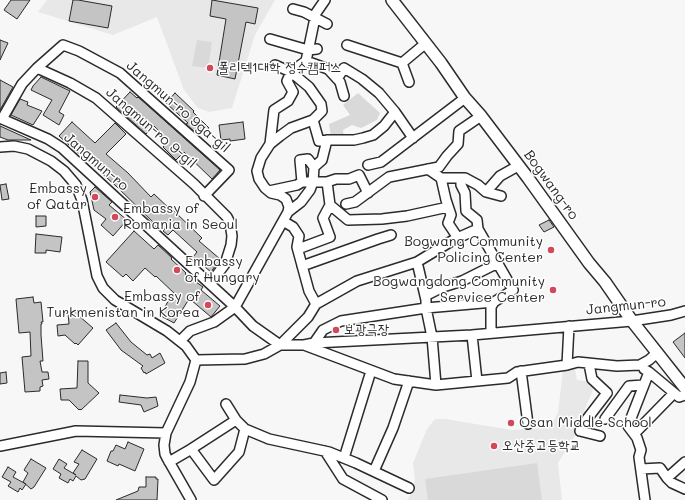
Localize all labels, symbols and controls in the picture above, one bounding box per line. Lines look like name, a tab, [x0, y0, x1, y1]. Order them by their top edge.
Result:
street label: Jangmun-ro 9ga-gil	[123, 58, 233, 156]
place label: 폴리텍1대학 정수캠퍼스	[218, 60, 341, 76]
marker: 폴리텍1대학 정수캠퍼스	[205, 63, 215, 73]
street label: Jangmun-ro 9-gil	[102, 84, 200, 172]
street label: Jangmun-ro	[60, 129, 132, 195]
street label: Bogwang-ro	[520, 147, 582, 223]
place label: Embassy of Qatar	[27, 181, 87, 214]
marker: Embassy of Qatar	[90, 192, 100, 202]
place label: Embassy of Romania in Seoul	[123, 201, 238, 234]
marker: Embassy of Romania in Seoul	[110, 212, 120, 222]
place label: Bogwang Community Policing Center	[404, 234, 543, 266]
marker: Bogwang Community Policing Center	[546, 245, 556, 255]
place label: Embassy of Hungary	[185, 254, 260, 286]
marker: Embassy of Hungary	[172, 265, 182, 275]
place label: Bogwangdong Community Service Center	[373, 274, 545, 306]
marker: Bogwangdong Community Service Center	[548, 285, 558, 295]
place label: Embassy of Turkmenistan in Korea	[47, 289, 200, 322]
street label: Jangmun-ro	[585, 293, 667, 319]
marker: Embassy of Turkmenistan in Korea	[203, 300, 213, 310]
place label: 보광극장	[344, 322, 389, 338]
marker: 보광극장	[331, 325, 341, 335]
place label: Osan Middle School	[519, 415, 652, 431]
marker: Osan Middle School	[506, 418, 516, 428]
place label: 오산중고등학교	[502, 438, 581, 454]
marker: 오산중고등학교	[489, 441, 499, 451]

